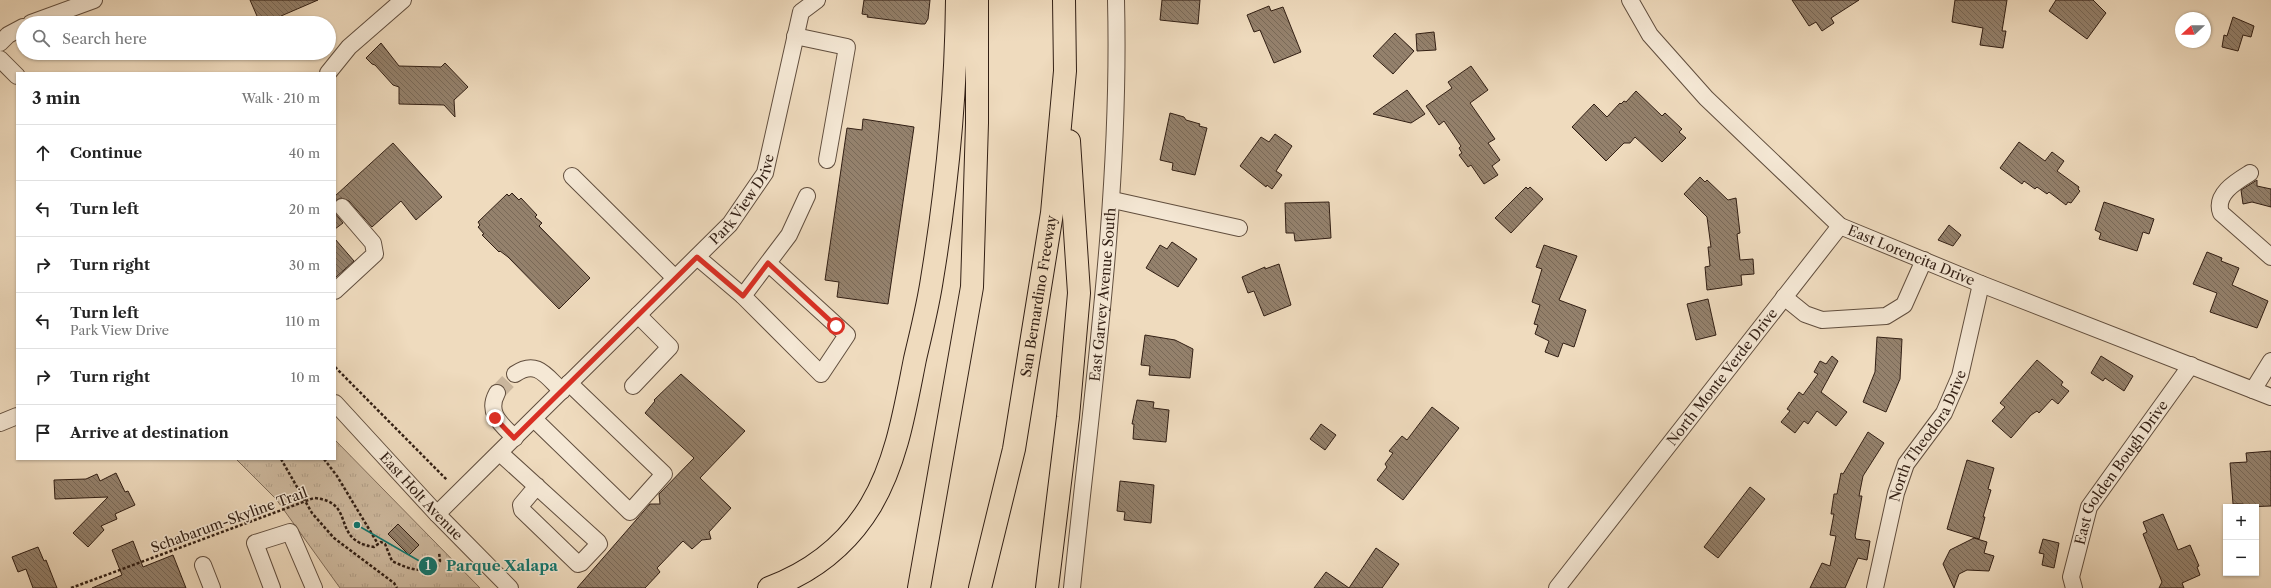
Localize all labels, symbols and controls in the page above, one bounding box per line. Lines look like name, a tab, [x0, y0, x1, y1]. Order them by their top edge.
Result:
north arrow	[2175, 12, 2211, 48]
search box	[16, 16, 336, 60]
icon: search	[30, 27, 52, 49]
text: Search here	[62, 29, 147, 48]
text: 3 min	[32, 88, 81, 108]
text: Walk · 210 m	[242, 90, 320, 106]
icon: ahead	[32, 142, 54, 164]
text: Continue	[70, 143, 142, 162]
text: 40 m	[289, 145, 320, 161]
street label: Park View Drive	[705, 152, 778, 248]
icon: left	[32, 198, 54, 220]
text: Turn left	[70, 199, 139, 218]
text: 20 m	[289, 201, 320, 217]
street label: East Garvey Avenue South	[1086, 207, 1120, 382]
street label: San Bernardino Freeway	[1017, 214, 1061, 378]
street label: East Lorencita Drive	[1845, 221, 1978, 290]
icon: right	[32, 254, 54, 276]
text: Turn right	[70, 255, 150, 274]
text: 30 m	[289, 257, 320, 273]
text: Turn left	[70, 303, 139, 322]
street label: North Monte Verde Drive	[1663, 305, 1781, 449]
icon: left	[32, 310, 54, 332]
text: 110 m	[285, 313, 320, 329]
route start	[827, 317, 845, 335]
text: Park View Drive	[70, 322, 169, 338]
icon: right	[32, 366, 54, 388]
text: Turn right	[70, 367, 150, 386]
street label: North Theodora Drive	[1885, 368, 1970, 503]
text: 10 m	[291, 369, 320, 385]
street label: East Golden Bough Drive	[2071, 397, 2172, 547]
route end	[486, 409, 504, 427]
icon: arrive	[32, 422, 54, 444]
text: Arrive at destination	[70, 423, 229, 442]
street label: East Holt Avenue	[376, 448, 467, 544]
street label: Schabarum-Skyline Trail	[148, 483, 310, 557]
map controls	[2223, 504, 2259, 576]
button: +	[2223, 504, 2259, 540]
button: −	[2223, 540, 2259, 576]
callout: Parque Xalapa	[418, 553, 567, 580]
text: Parque Xalapa	[446, 556, 558, 575]
text: 1	[425, 558, 431, 573]

